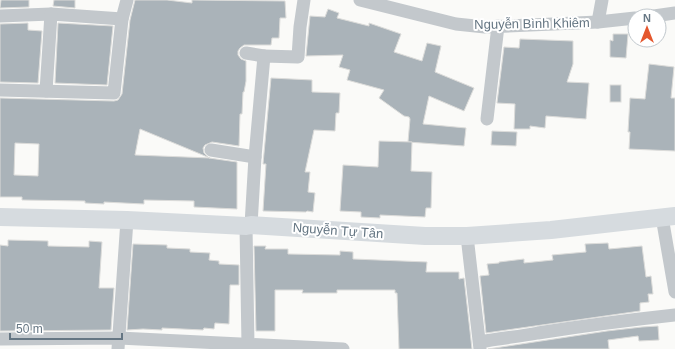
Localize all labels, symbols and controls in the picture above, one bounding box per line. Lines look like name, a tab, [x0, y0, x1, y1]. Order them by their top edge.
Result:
north arrow	[627, 8, 667, 48]
text: N	[643, 12, 651, 24]
street label: Nguyễn Bình Khiêm	[474, 15, 590, 32]
street label: Nguyễn Tự Tân	[292, 220, 384, 241]
scale bar	[10, 315, 122, 341]
text: 50 m	[16, 322, 43, 336]

